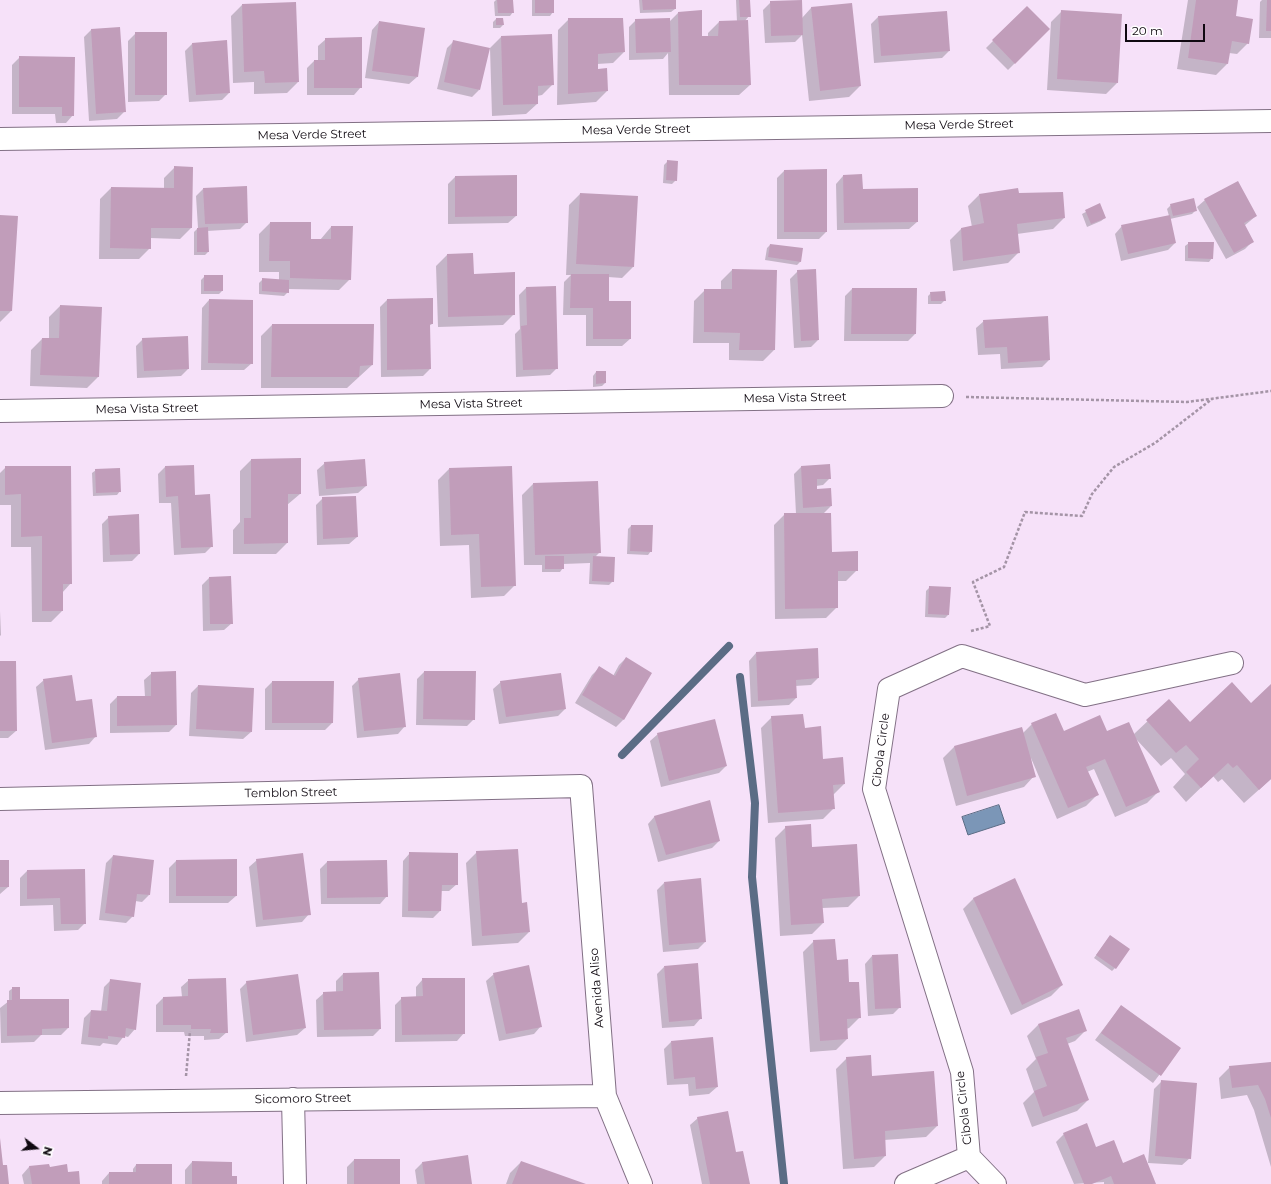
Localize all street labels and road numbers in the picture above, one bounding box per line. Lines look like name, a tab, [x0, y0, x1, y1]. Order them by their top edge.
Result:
street label: Mesa Verde Street	[904, 117, 1014, 133]
street label: Mesa Verde Street	[581, 122, 691, 138]
street label: Mesa Verde Street	[257, 127, 367, 143]
street label: Mesa Vista Street	[743, 390, 847, 406]
street label: Mesa Vista Street	[419, 396, 523, 412]
street label: Mesa Vista Street	[95, 401, 199, 417]
street label: Cibola Circle	[869, 712, 893, 788]
street label: Temblon Street	[245, 785, 337, 801]
street label: Avenida Aliso	[587, 948, 607, 1028]
street label: Cibola Circle	[953, 1070, 975, 1146]
street label: Sicomoro Street	[255, 1091, 351, 1107]

